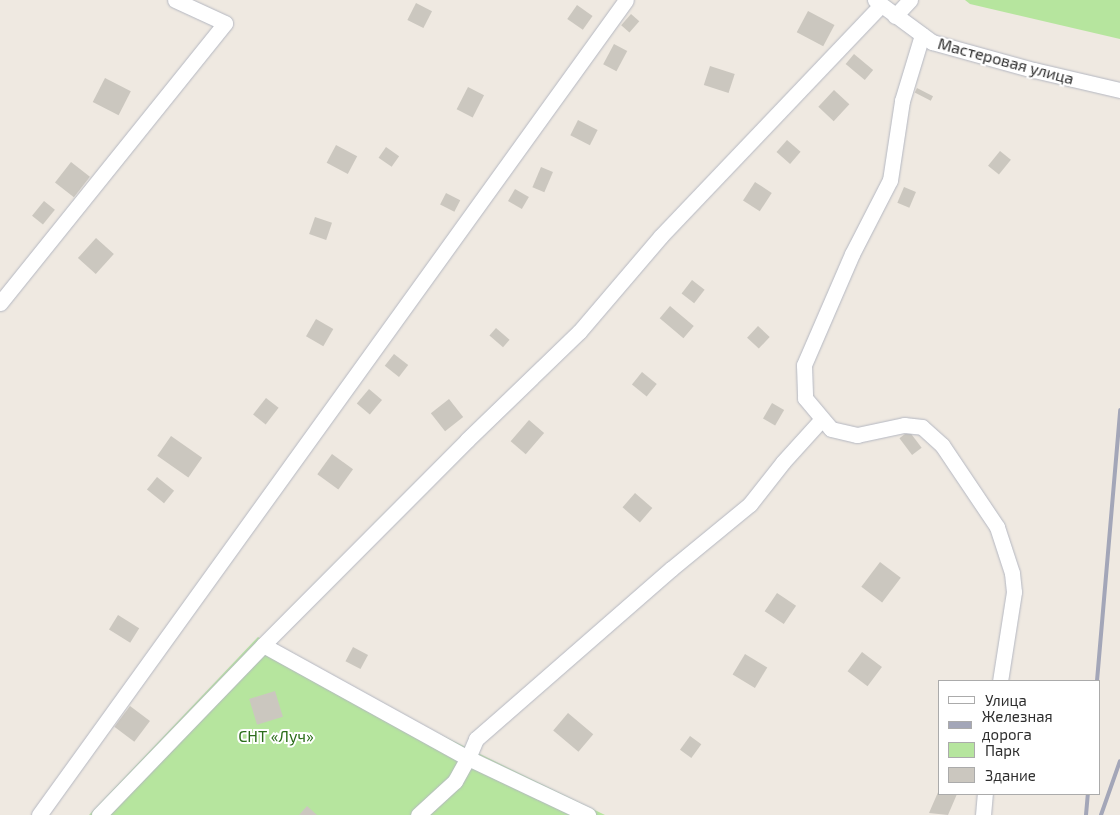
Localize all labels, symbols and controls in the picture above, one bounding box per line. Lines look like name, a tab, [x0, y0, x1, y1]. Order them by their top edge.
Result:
street label: Мастеровая улица	[936, 34, 1076, 88]
legend	[938, 680, 1100, 795]
text: Улица	[985, 691, 1027, 709]
text: Железная дорога	[982, 707, 1053, 743]
park label: СНТ «Луч»	[238, 726, 314, 746]
text: Парк	[985, 741, 1020, 759]
text: Здание	[985, 766, 1036, 784]

